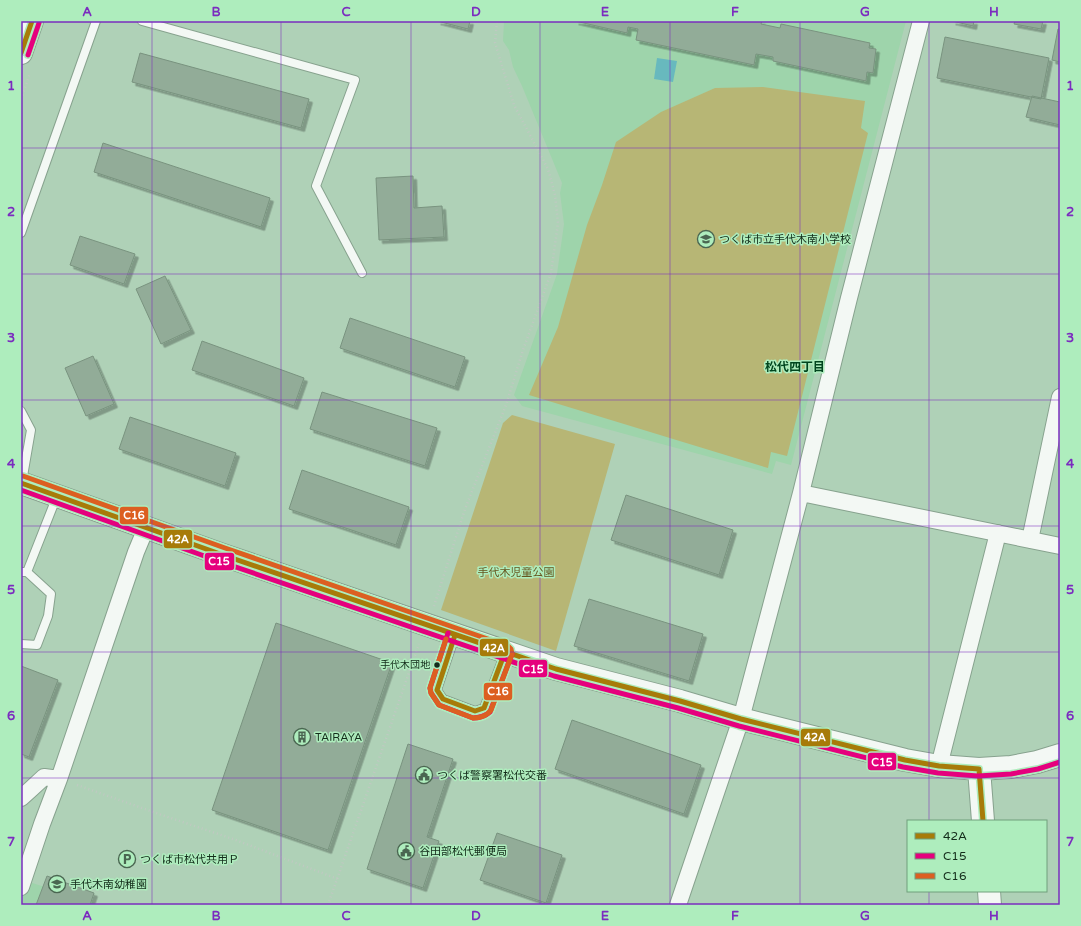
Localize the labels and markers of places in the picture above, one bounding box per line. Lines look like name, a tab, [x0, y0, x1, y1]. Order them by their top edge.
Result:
school or university icon: つくば市立手代木南小学校	[696, 229, 716, 249]
place label: つくば市立手代木南小学校	[719, 233, 851, 246]
place label: 手代木団地	[380, 659, 431, 671]
marker: 手代木団地	[432, 660, 442, 670]
building icon: TAIRAYA	[292, 727, 312, 747]
place label: TAIRAYA	[315, 731, 362, 744]
public building icon: つくば警察署松代交番	[414, 765, 434, 785]
place label: つくば警察署松代交番	[437, 769, 547, 782]
public building icon: 谷田部松代郵便局	[396, 841, 416, 861]
place label: 谷田部松代郵便局	[419, 845, 507, 858]
parking icon: つくば市松代共用Ｐ	[117, 849, 137, 869]
place label: つくば市松代共用Ｐ	[140, 853, 239, 866]
school or university icon: 手代木南幼稚園	[47, 874, 67, 894]
place label: 手代木南幼稚園	[70, 878, 147, 891]

